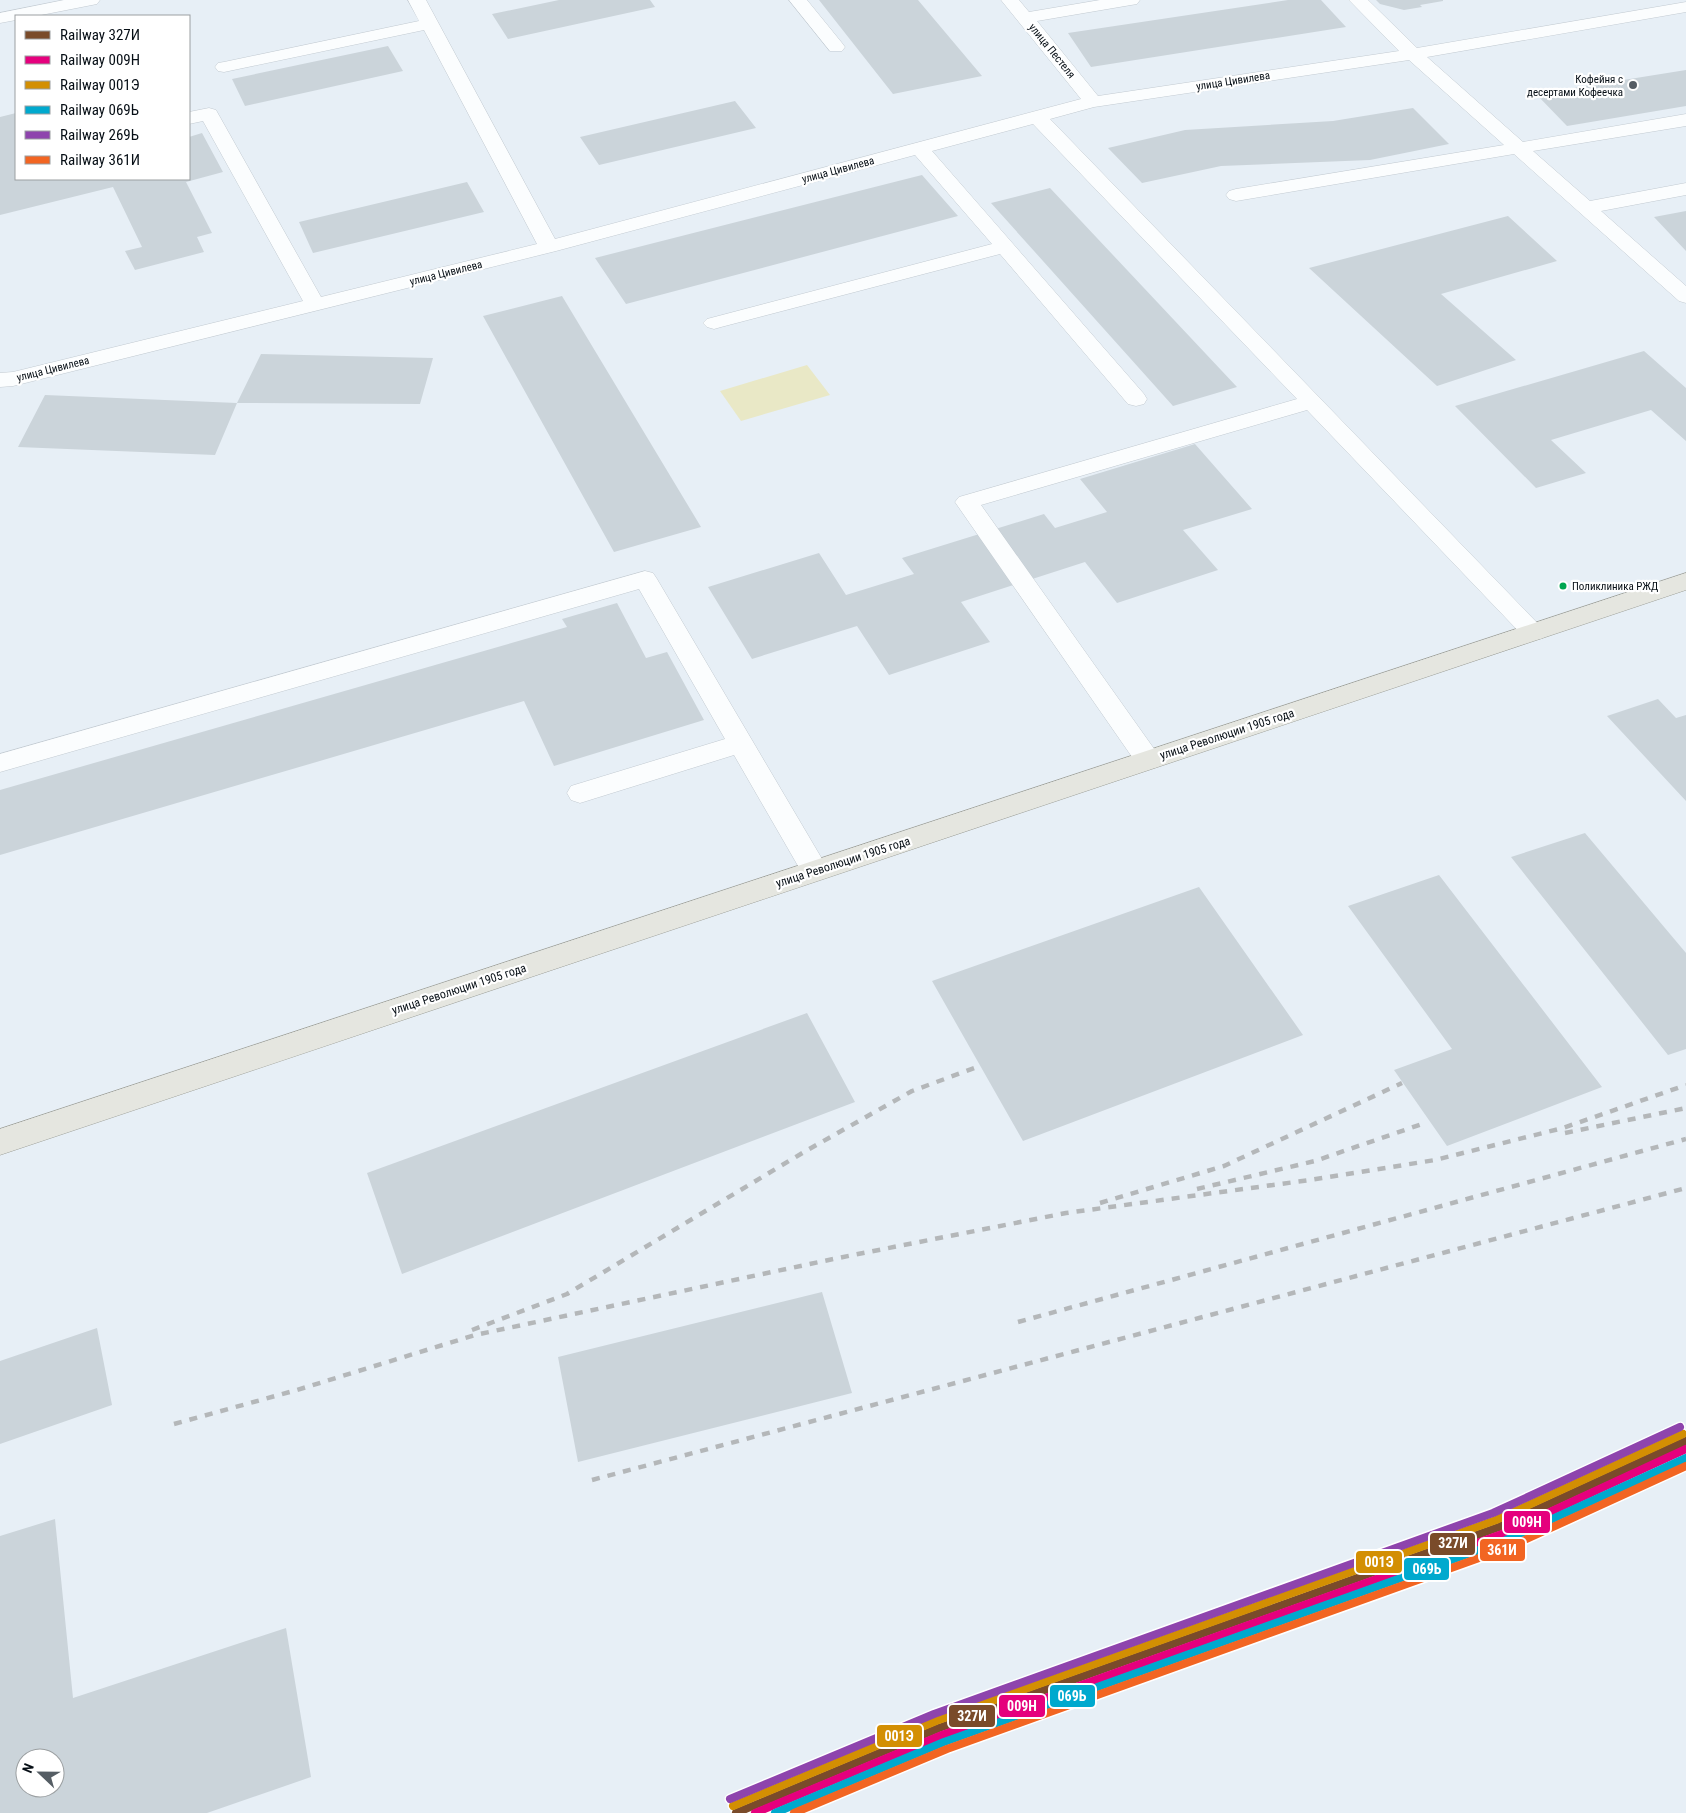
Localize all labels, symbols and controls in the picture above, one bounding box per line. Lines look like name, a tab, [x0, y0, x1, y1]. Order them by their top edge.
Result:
legend	[15, 15, 190, 180]
street label: улица Пестеля	[1026, 21, 1078, 81]
text: Railway 327И	[60, 26, 140, 44]
text: Railway 009Н	[60, 51, 140, 69]
street label: улица Цивилева	[1195, 69, 1271, 93]
place label: Кофейня с десертами Кофеечка	[1527, 73, 1623, 99]
text: Railway 001Э	[60, 76, 140, 94]
marker: Кофейня с десертами Кофеечка	[1627, 79, 1639, 91]
text: Railway 069Ь	[60, 101, 139, 119]
text: Railway 269Ь	[60, 126, 139, 144]
text: Railway 361И	[60, 151, 140, 169]
street label: улица Цивилева	[800, 154, 876, 186]
street label: улица Цивилева	[408, 258, 484, 288]
street label: улица Цивилева	[15, 354, 91, 384]
place label: Поликлиника РЖД	[1572, 580, 1658, 593]
marker: Поликлиника РЖД	[1558, 581, 1568, 591]
street label: улица Революции 1905 года	[1158, 706, 1296, 762]
street label: улица Революции 1905 года	[774, 834, 912, 890]
street label: улица Революции 1905 года	[390, 961, 528, 1017]
line badge: 009Н	[1503, 1510, 1551, 1534]
text: 009Н	[1512, 1514, 1542, 1530]
line badge: 327И	[1429, 1532, 1476, 1556]
text: 327И	[1438, 1535, 1468, 1551]
line badge: 361И	[1479, 1538, 1526, 1562]
text: 361И	[1487, 1542, 1517, 1558]
line badge: 001Э	[1355, 1550, 1403, 1574]
text: 001Э	[1364, 1554, 1394, 1570]
line badge: 069Ь	[1403, 1557, 1450, 1581]
text: 069Ь	[1413, 1561, 1442, 1577]
line badge: 069Ь	[1049, 1684, 1096, 1708]
text: 069Ь	[1058, 1688, 1087, 1704]
line badge: 009Н	[998, 1694, 1046, 1718]
text: 009Н	[1007, 1698, 1037, 1714]
line badge: 327И	[948, 1704, 996, 1728]
text: 327И	[957, 1708, 987, 1724]
line badge: 001Э	[876, 1724, 923, 1748]
text: 001Э	[884, 1728, 914, 1744]
north arrow	[15, 1748, 65, 1798]
text: N	[19, 1761, 37, 1775]

